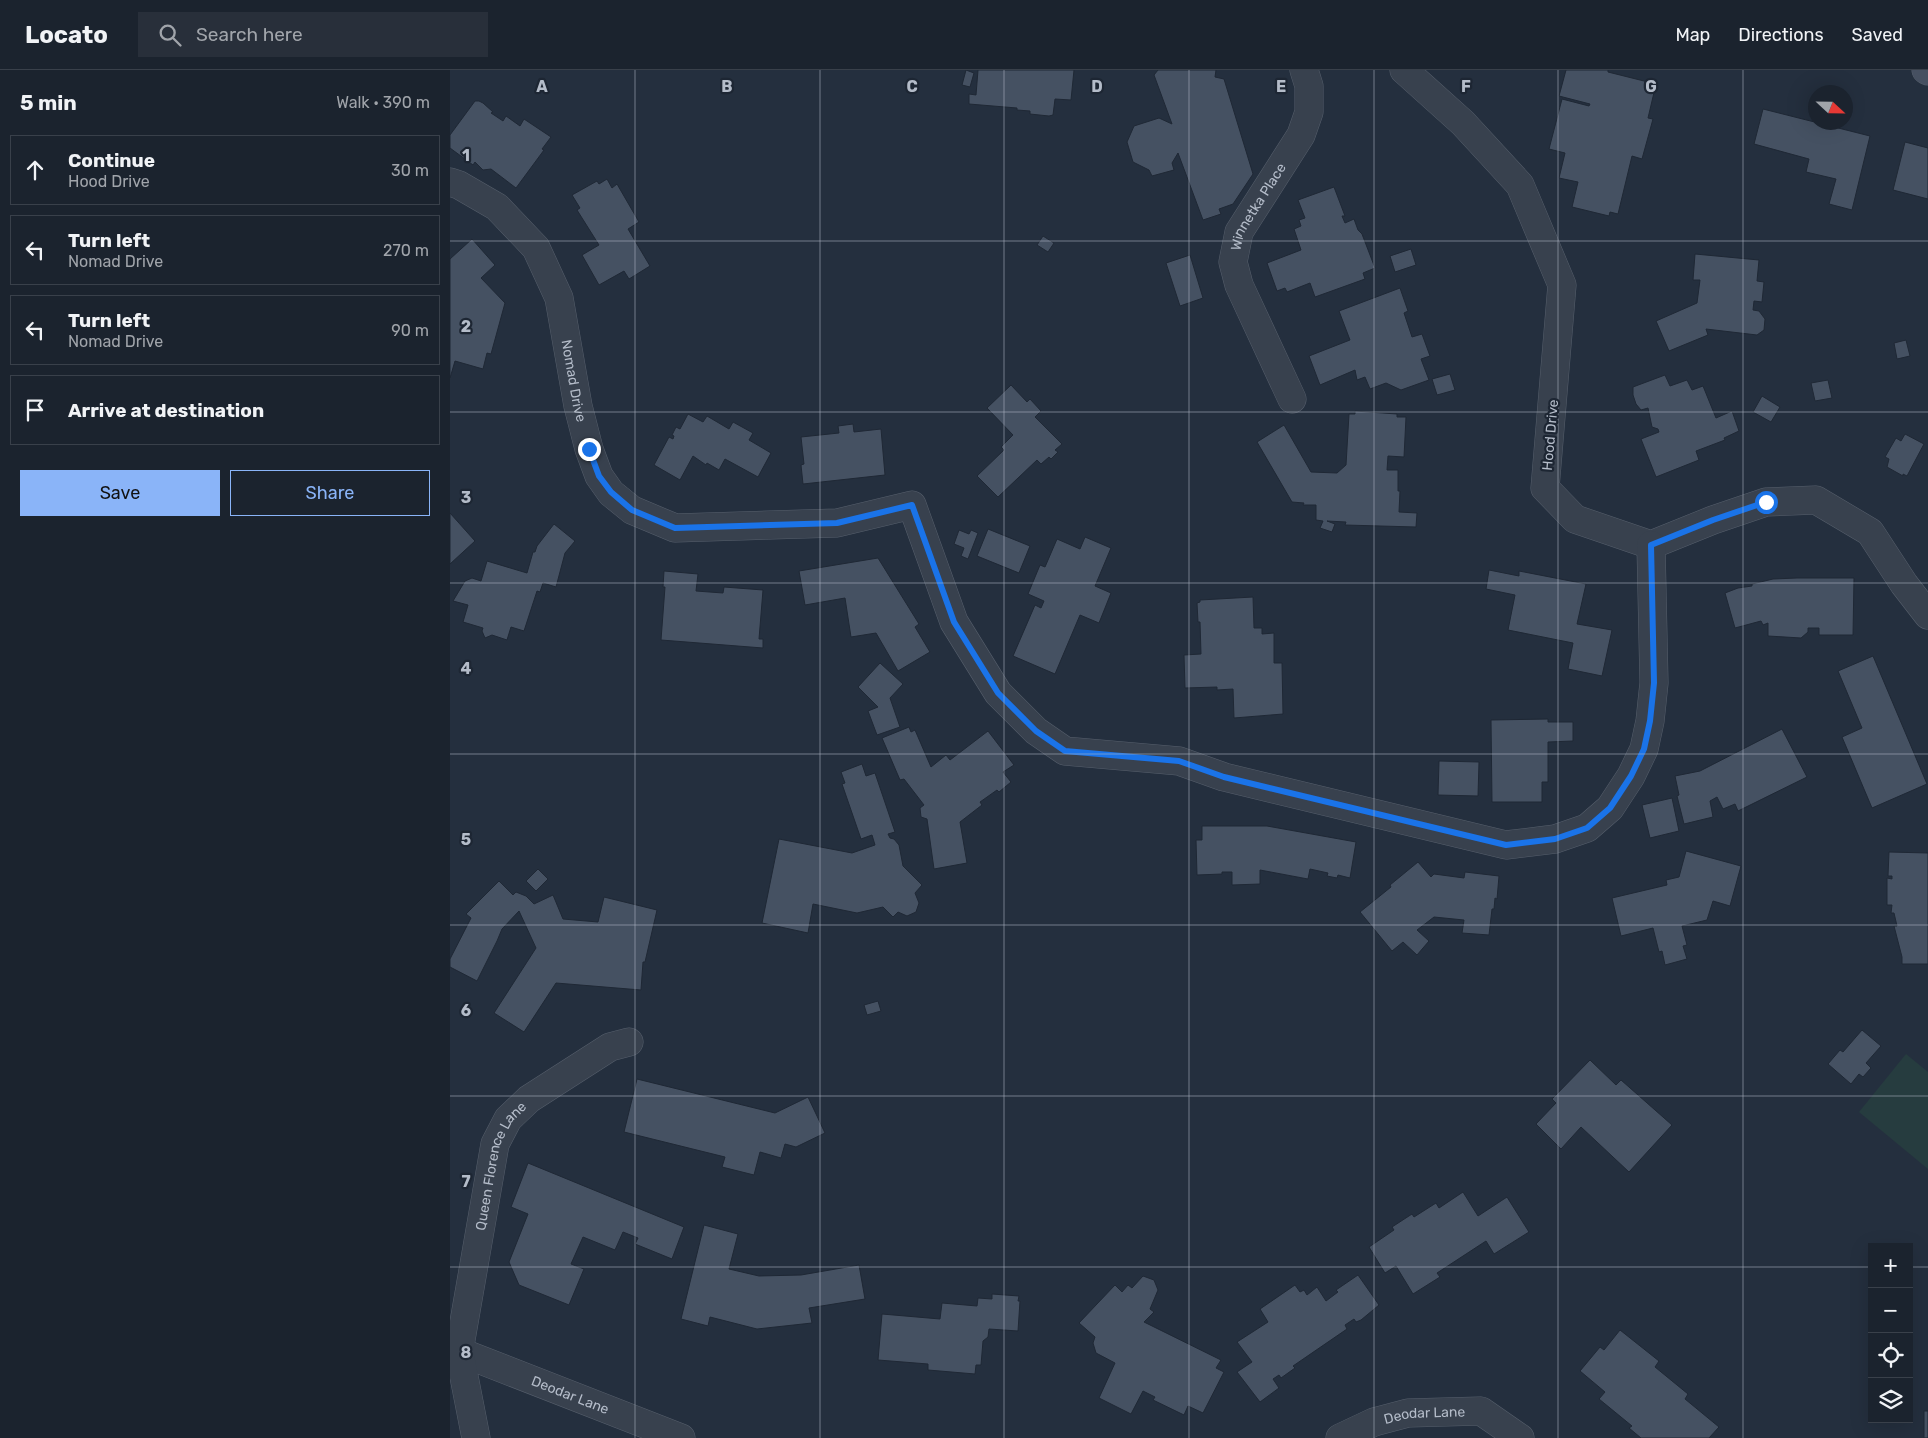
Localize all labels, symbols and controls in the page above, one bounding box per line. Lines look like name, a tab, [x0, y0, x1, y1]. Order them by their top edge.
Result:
search box	[138, 12, 488, 57]
text: Locato	[25, 21, 108, 49]
icon: search	[156, 21, 184, 49]
text: Search here	[196, 23, 303, 46]
text: Map	[1675, 24, 1710, 46]
text: Directions	[1738, 24, 1824, 46]
text: Saved	[1852, 24, 1903, 46]
text: A	[536, 77, 548, 96]
text: B	[721, 77, 733, 96]
text: C	[906, 77, 918, 96]
text: D	[1091, 77, 1103, 96]
text: E	[1276, 77, 1286, 96]
text: F	[1461, 77, 1471, 96]
text: G	[1645, 77, 1657, 96]
north arrow	[1808, 85, 1853, 130]
text: 5 min	[20, 90, 77, 115]
text: Walk · 390 m	[336, 93, 430, 112]
text: 1	[462, 146, 470, 165]
text: Continue	[68, 149, 155, 172]
icon: ahead	[21, 156, 49, 184]
street label: Winnetka Place	[1228, 160, 1290, 252]
text: 30 m	[391, 161, 429, 180]
text: Hood Drive	[68, 172, 150, 191]
text: Turn left	[68, 229, 150, 252]
icon: left	[21, 236, 49, 264]
text: 270 m	[383, 241, 429, 260]
text: Nomad Drive	[68, 252, 163, 271]
text: Turn left	[68, 309, 150, 332]
icon: left	[21, 316, 49, 344]
text: 2	[461, 317, 471, 336]
text: 90 m	[391, 321, 429, 340]
text: Nomad Drive	[68, 332, 163, 351]
street label: Nomad Drive	[557, 338, 590, 424]
icon: arrive	[21, 396, 49, 424]
text: Arrive at destination	[68, 399, 264, 422]
street label: Hood Drive	[1539, 399, 1562, 471]
route end	[578, 438, 601, 461]
button: Save	[20, 470, 220, 516]
button: Share	[230, 470, 430, 516]
text: 3	[461, 488, 471, 507]
route start	[1755, 491, 1778, 514]
text: 4	[461, 659, 472, 678]
text: 5	[461, 830, 471, 849]
text: 6	[461, 1001, 471, 1020]
street label: Queen Florence Lane	[472, 1098, 530, 1232]
text: 7	[461, 1172, 471, 1191]
map controls	[1868, 1243, 1913, 1423]
button: +	[1868, 1243, 1913, 1288]
button: −	[1868, 1288, 1913, 1333]
button: locate	[1868, 1333, 1913, 1378]
text: 8	[461, 1343, 472, 1362]
street label: Deodar Lane	[529, 1372, 611, 1418]
button: layers	[1868, 1378, 1913, 1423]
street label: Deodar Lane	[1382, 1403, 1466, 1428]

